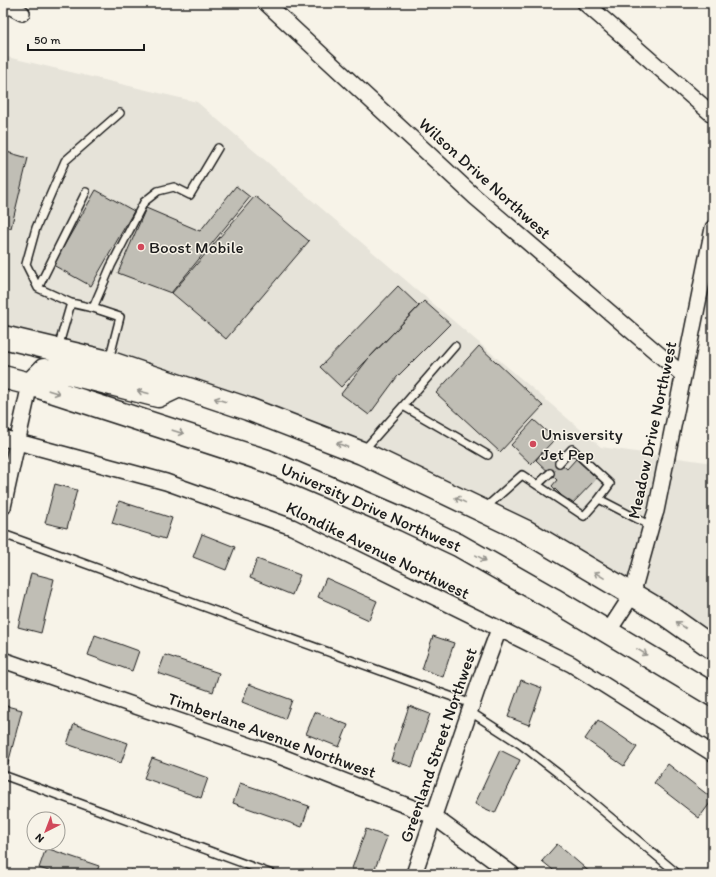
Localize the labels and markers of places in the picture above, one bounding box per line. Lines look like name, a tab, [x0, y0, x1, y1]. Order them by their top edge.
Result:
place label: Boost Mobile	[149, 237, 244, 257]
marker: Boost Mobile	[136, 242, 146, 252]
place label: Unisversity Jet Pep	[541, 424, 623, 464]
marker: Unisversity Jet Pep	[528, 439, 538, 449]

